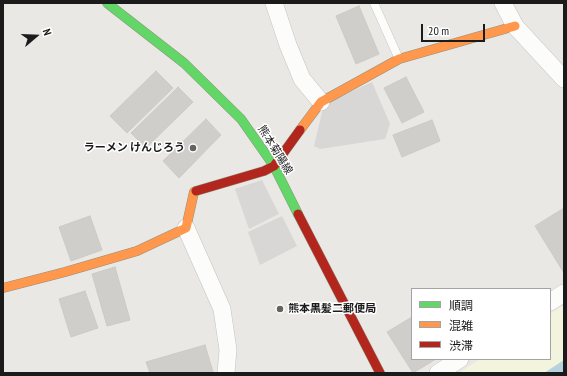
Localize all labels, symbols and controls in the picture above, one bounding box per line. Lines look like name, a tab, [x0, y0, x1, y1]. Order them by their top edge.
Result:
north arrow	[16, 16, 56, 56]
scale bar	[423, 16, 487, 42]
text: 20 m	[428, 23, 449, 38]
text: N	[40, 27, 55, 37]
street label: 熊本菊陽線	[255, 123, 295, 177]
place label: ラーメン けんじろう	[84, 141, 185, 155]
marker: ラーメン けんじろう	[188, 143, 198, 153]
legend	[411, 288, 551, 360]
text: 順調	[449, 298, 473, 313]
place label: 熊本黒髪二郵便局	[288, 302, 376, 316]
marker: 熊本黒髪二郵便局	[275, 304, 285, 314]
text: 混雑	[449, 318, 473, 333]
text: 渋滞	[449, 338, 473, 353]

